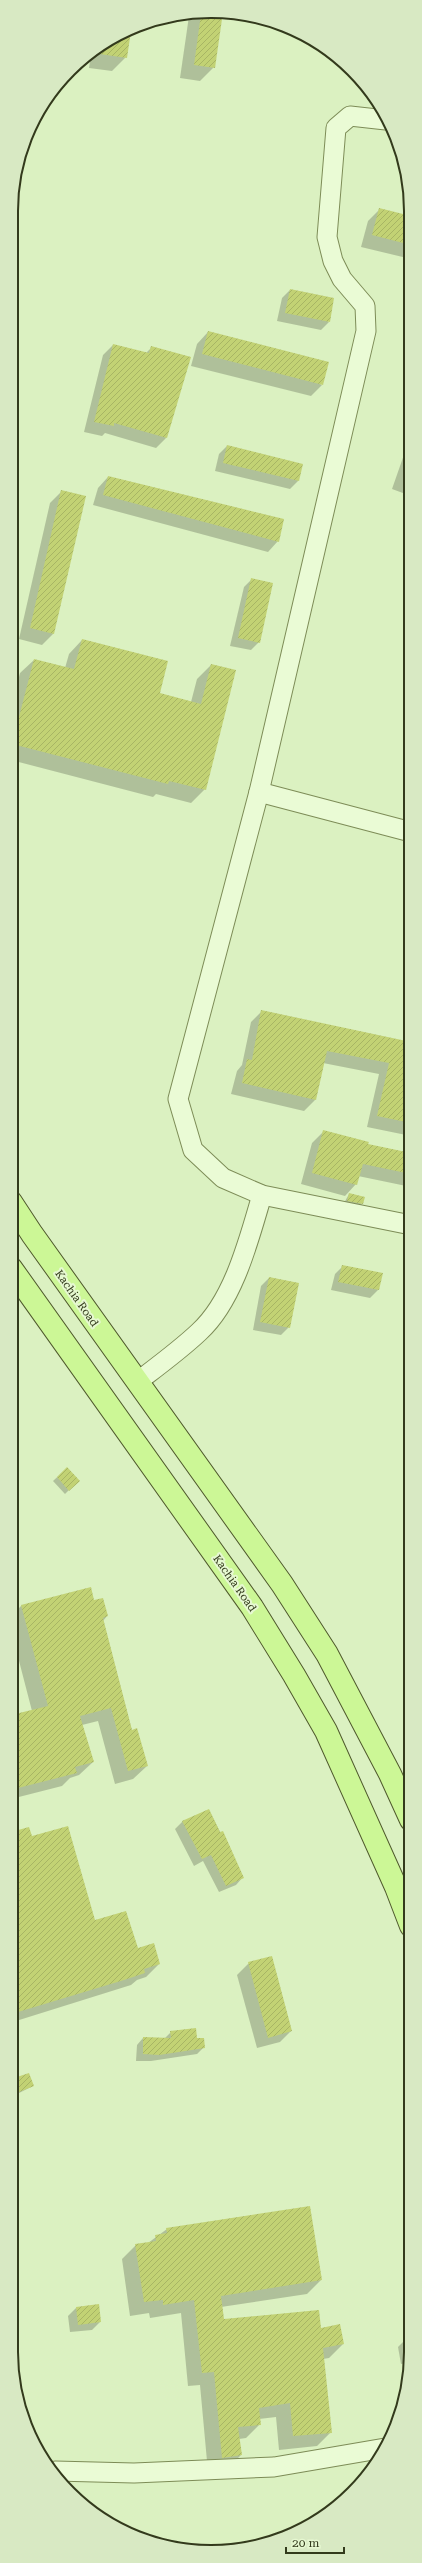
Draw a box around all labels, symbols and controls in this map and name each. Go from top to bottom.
street label: Kachia Road [52,1267,101,1329]
street label: Kachia Road [210,1552,259,1614]
scale bar [286,2529,344,2555]
text: 20 m [292,2536,319,2550]

